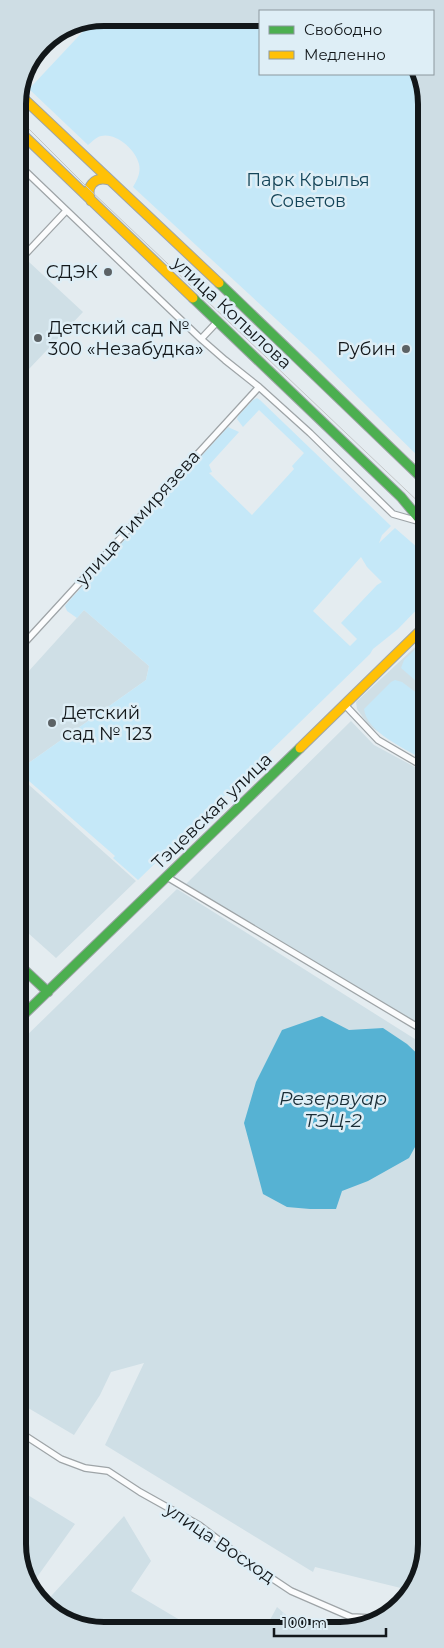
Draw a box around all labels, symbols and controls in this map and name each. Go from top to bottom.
legend [259,10,434,75]
text: Свободно [304,20,382,39]
text: Медленно [304,45,386,64]
park label: Парк Крылья Советов [246,169,370,212]
street label: улица Копылова [167,251,296,374]
place label: СДЭК [46,261,98,283]
marker: СДЭК [102,266,114,278]
place label: Детский сад № 300 «Незабудка» [48,317,204,360]
marker: Детский сад № 300 «Незабудка» [32,332,44,344]
place label: Рубин [337,338,396,360]
marker: Рубин [400,343,412,355]
street label: улица Тимирязева [70,445,205,591]
place label: Детский сад № 123 [62,702,152,745]
marker: Детский сад № 123 [46,717,58,729]
street label: Тэцевская улица [148,748,276,874]
water label: Резервуар ТЭЦ-2 [279,1087,387,1132]
street label: улица Восход [160,1498,279,1588]
scale bar [274,1606,386,1638]
text: 100 m [282,1613,327,1632]

